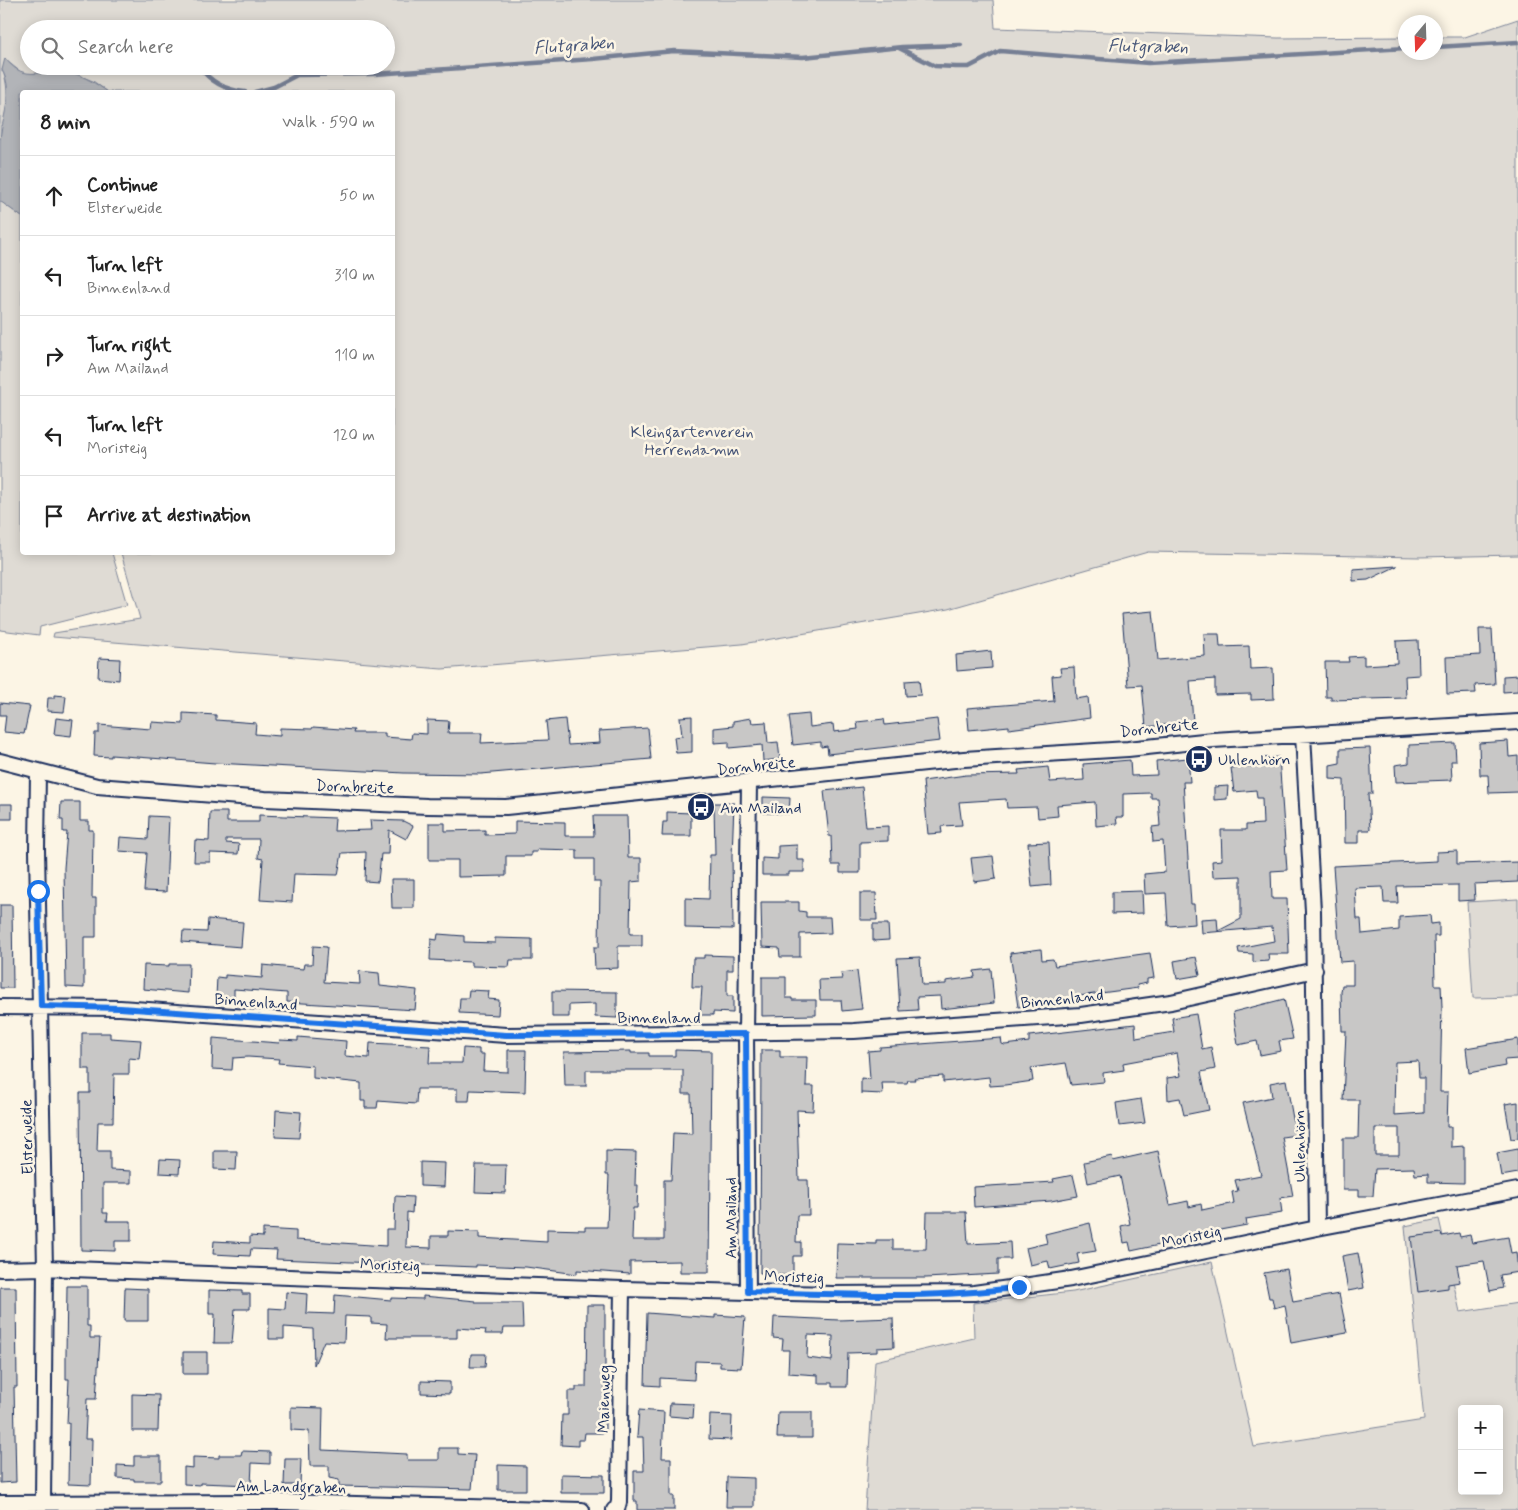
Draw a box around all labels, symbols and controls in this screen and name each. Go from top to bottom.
north arrow [1398,15,1443,60]
search box [20,20,395,75]
water label: Flutgraben [533,31,615,61]
icon: search [38,34,66,62]
water label: Flutgraben [1108,34,1188,60]
text: Search here [78,35,174,60]
text: 8 min [40,109,91,137]
text: Walk · 590 m [282,112,375,133]
text: Continue [87,173,158,198]
icon: ahead [40,182,68,210]
text: 50 m [339,185,375,206]
text: Elsterweide [87,198,163,219]
text: Turn left [87,253,163,278]
icon: left [40,262,68,290]
text: 310 m [334,265,375,286]
text: Binnenland [87,278,170,299]
text: Turn right [87,333,171,358]
icon: right [40,342,68,370]
text: 110 m [334,345,375,366]
text: Am Mailand [87,358,168,379]
text: Turn left [87,413,163,438]
icon: left [40,422,68,450]
park label: Kleingartenverein Herrendamm [631,422,753,461]
text: 120 m [333,425,375,446]
text: Moristeig [87,438,147,459]
icon: arrive [40,502,68,530]
text: Arrive at destination [87,503,251,528]
street label: Dornbreite [1119,714,1200,743]
bus stop icon: Uhlenhörn [1184,744,1214,774]
place label: Uhlenhörn [1218,750,1291,771]
street label: Dornbreite [716,752,797,781]
street label: Dornbreite [315,776,395,799]
bus stop icon: Am Mailand [686,792,716,822]
place label: Am Mailand [720,798,801,819]
route start [27,880,50,903]
street label: Binnenland [1020,985,1105,1014]
street label: Binnenland [214,989,298,1016]
street label: Binnenland [617,1008,701,1029]
street label: Elsterweide [16,1099,39,1175]
street label: Uhlenhörn [1290,1110,1311,1182]
street label: Am Mailand [721,1177,742,1259]
street label: Moristeig [1160,1221,1223,1254]
street label: Moristeig [359,1254,420,1277]
street label: Moristeig [763,1266,824,1289]
route end [1008,1276,1031,1299]
street label: Maienweg [593,1365,617,1433]
map controls [1458,1405,1503,1495]
button: + [1458,1405,1503,1450]
button: − [1458,1450,1503,1495]
street label: Am Landgraben [236,1476,346,1500]

